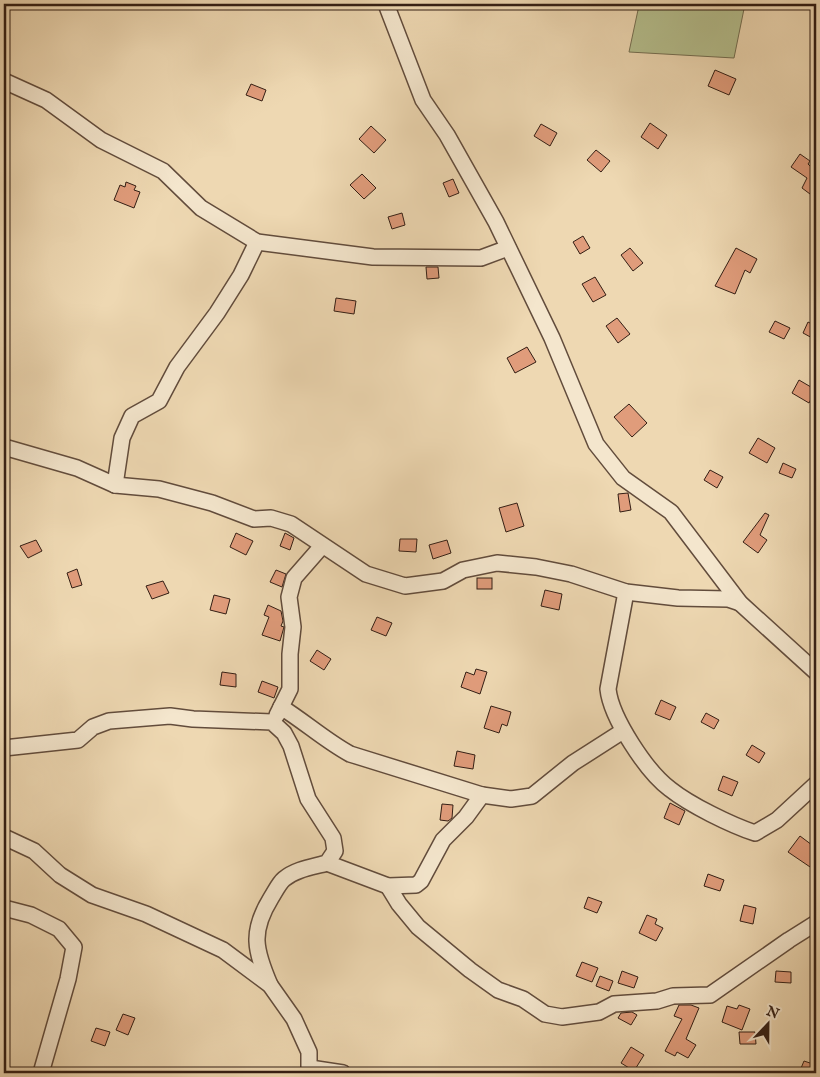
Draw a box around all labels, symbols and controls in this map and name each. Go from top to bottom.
north arrow [742,1000,792,1050]
text: N [763,1002,781,1023]

